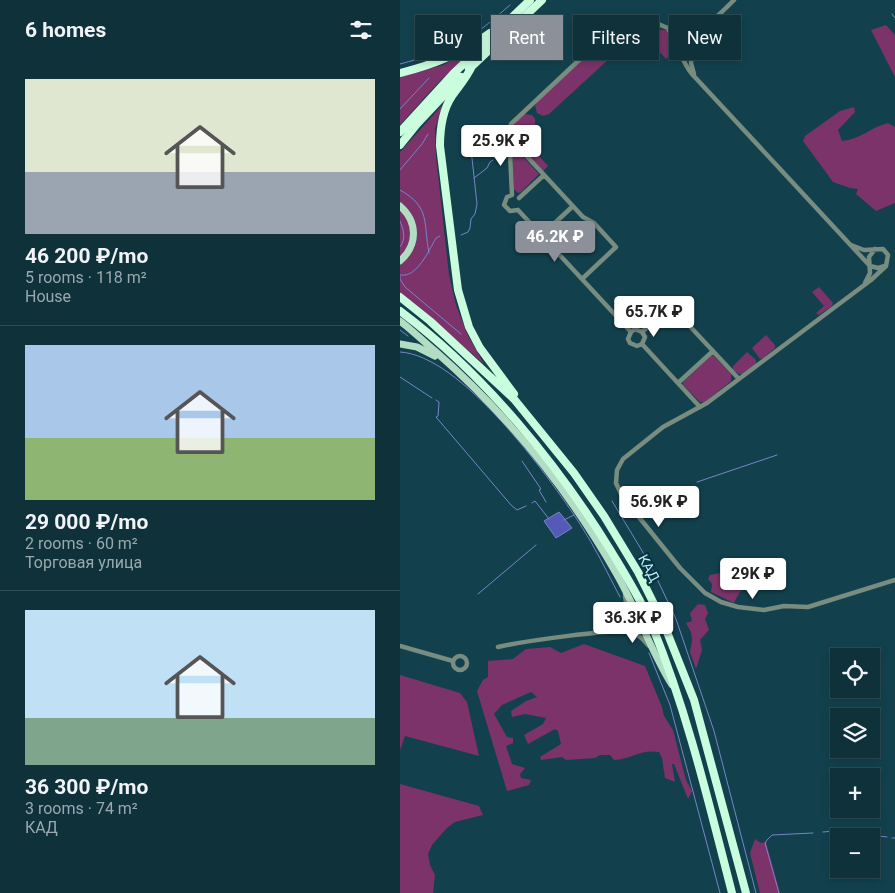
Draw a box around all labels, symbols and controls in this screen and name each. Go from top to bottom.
chip: Buy [415,15,481,60]
chip: Rent [491,15,563,60]
chip: Filters [573,15,659,60]
chip: New [669,15,741,60]
icon: filters [347,16,375,44]
text: 6 homes [25,18,106,42]
icon: home [155,112,245,202]
pin: 25.9K ₽ [455,124,547,167]
text: 25.9K ₽ [472,131,530,150]
pin: 46.2K ₽ [509,220,601,263]
text: 46.2K ₽ [526,227,584,246]
text: 46 200 ₽/mo [25,244,148,268]
text: 5 rooms · 118 m² [25,268,147,287]
text: House [25,287,71,306]
pin: 65.7K ₽ [608,296,700,338]
text: 65.7K ₽ [625,302,683,321]
icon: home [155,377,245,467]
pin: 56.9K ₽ [613,486,705,528]
text: 56.9K ₽ [630,492,688,511]
text: 29 000 ₽/mo [25,510,148,534]
text: 2 rooms · 60 m² [25,534,138,553]
street label: КАД [635,552,663,585]
text: Торговая улица [25,553,142,572]
pin: 29K ₽ [718,558,788,600]
text: 29K ₽ [731,564,775,583]
pin: 36.3K ₽ [587,602,679,644]
text: 36.3K ₽ [604,608,662,627]
icon: home [155,642,245,732]
map controls [830,648,880,878]
button: locate [830,648,880,698]
button: layers [830,708,880,758]
button: + [830,768,880,818]
text: 36 300 ₽/mo [25,775,148,799]
text: 3 rooms · 74 m² [25,799,138,818]
text: КАД [25,818,58,837]
button: − [830,828,880,878]

